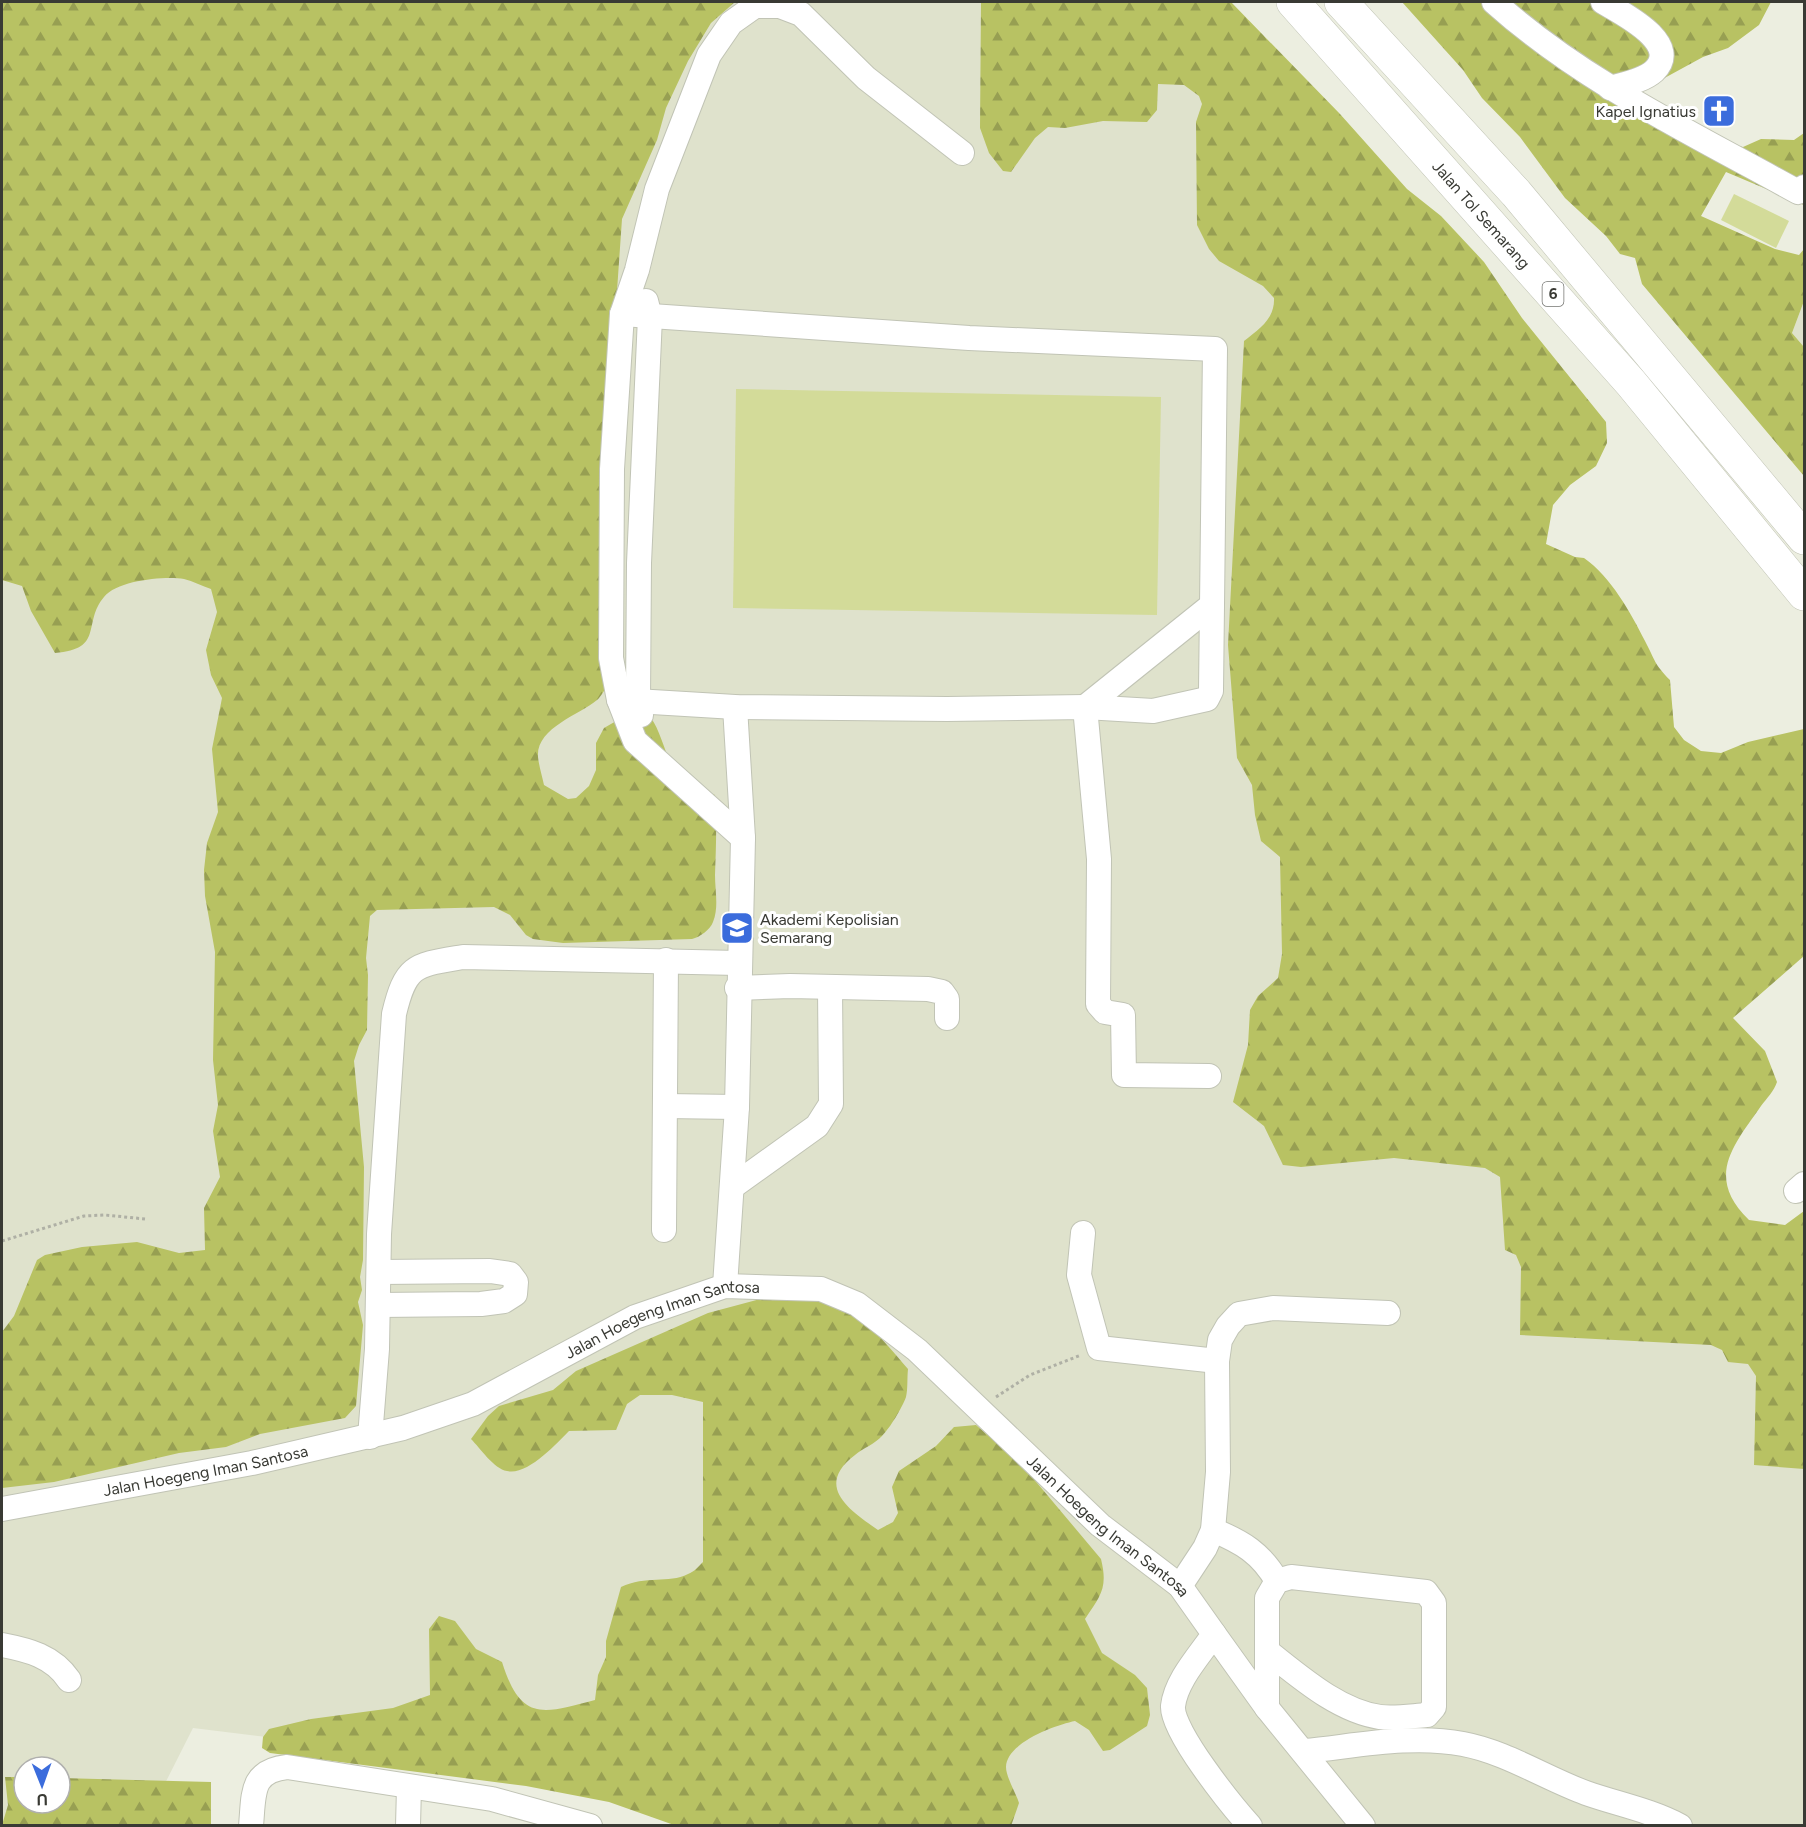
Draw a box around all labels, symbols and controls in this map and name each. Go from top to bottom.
church icon: Kapel Ignatius [1701,93,1737,129]
place label: Kapel Ignatius [1596,102,1696,121]
street label: Jalan Tol Semarang [1428,157,1534,273]
road number: 6 [1542,282,1564,306]
school or university icon: Akademi Kepolisian Semarang [719,910,755,946]
place label: Akademi Kepolisian Semarang [760,910,899,947]
street label: Jalan Hoegeng Iman Santosa [562,1276,760,1363]
street label: Jalan Hoegeng Iman Santosa [101,1441,310,1500]
street label: Jalan Hoegeng Iman Santosa [1023,1451,1193,1600]
north arrow [12,1755,72,1815]
text: U [36,1790,48,1809]

